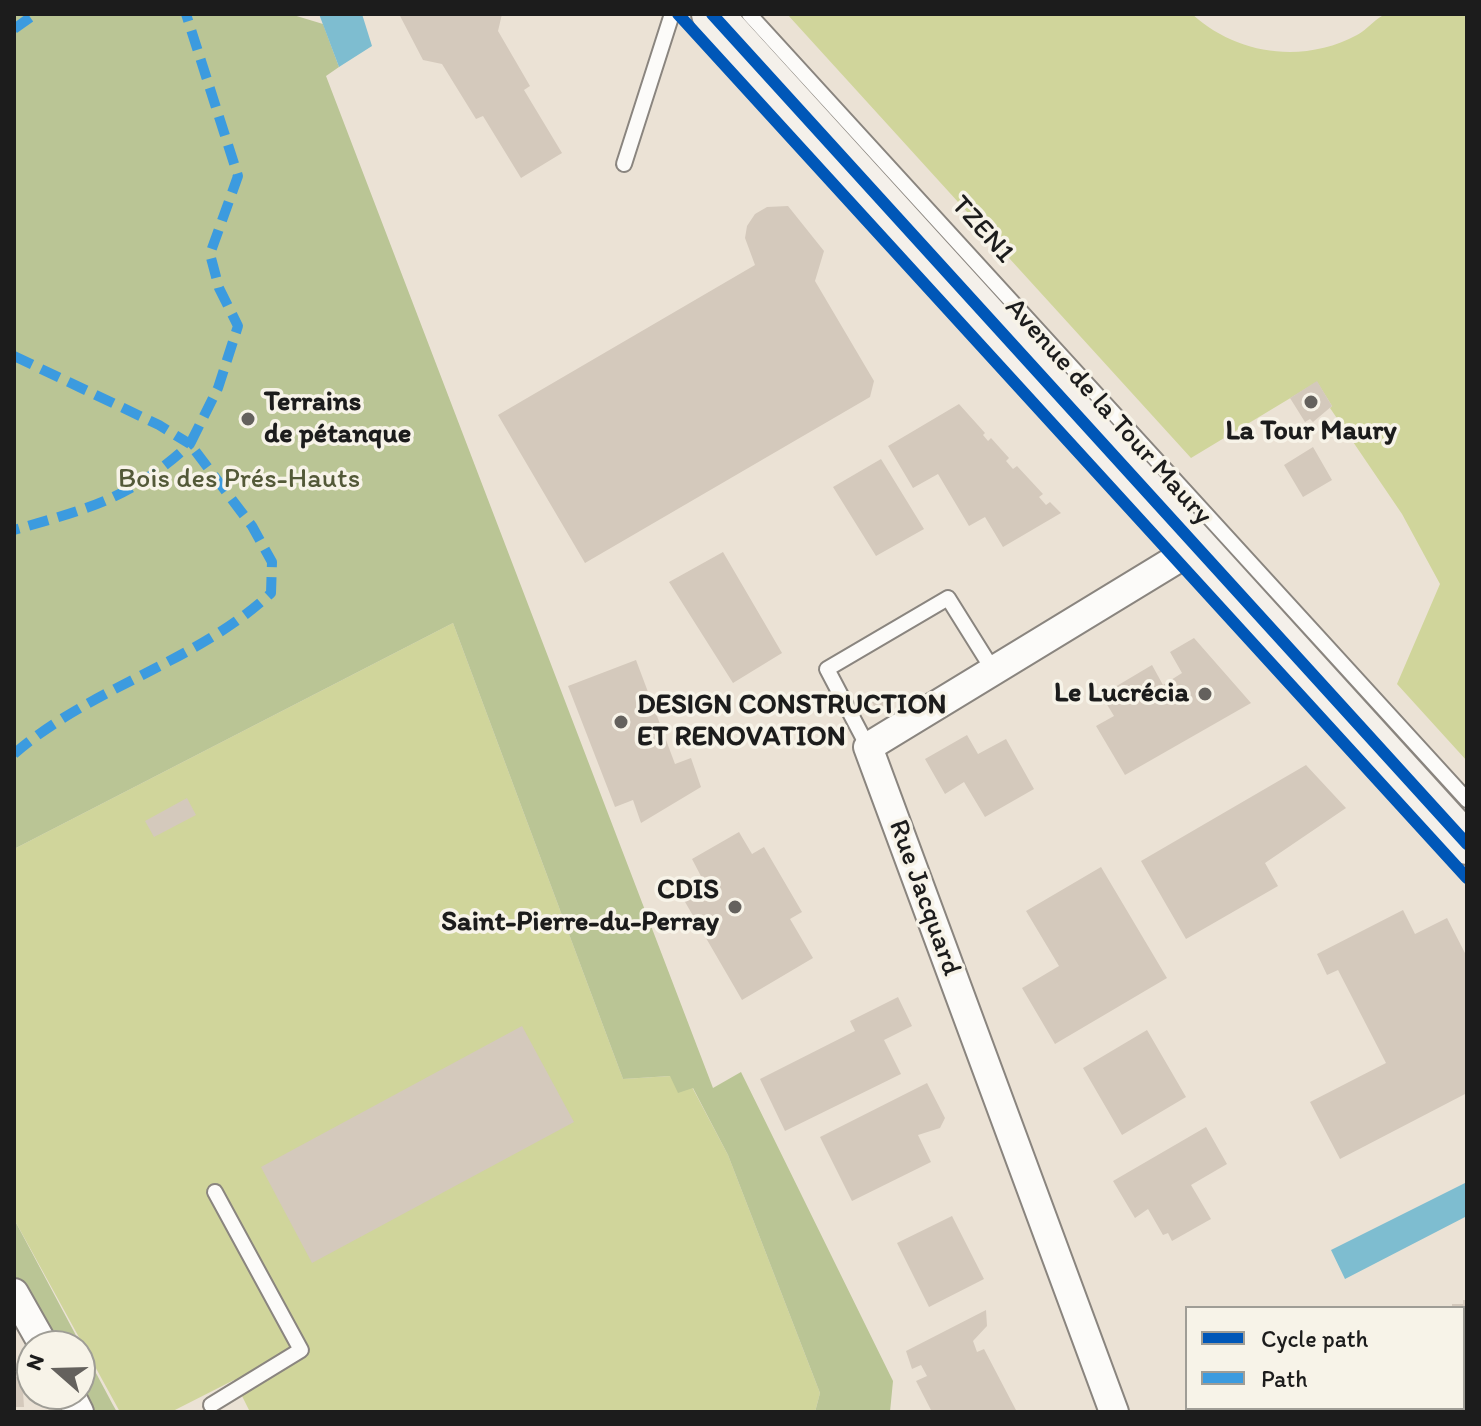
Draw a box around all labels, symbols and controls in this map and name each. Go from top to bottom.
street label: TZEN1 [943,189,1021,271]
street label: Avenue de la Tour Maury [997,292,1219,532]
place label: Terrains de pétanque [264,386,411,452]
marker: La Tour Maury [1302,393,1320,411]
marker: Terrains de pétanque [239,410,257,428]
place label: La Tour Maury [1225,415,1397,449]
park label: Bois des Prés-Hauts [118,463,360,497]
place label: Le Lucrécia [1054,677,1189,711]
marker: Le Lucrécia [1196,685,1214,703]
place label: DESIGN CONSTRUCTION ET RENOVATION [637,689,946,755]
marker: DESIGN CONSTRUCTION ET RENOVATION [612,713,630,731]
street label: Rue Jacquard [880,815,968,981]
place label: CDIS Saint-Pierre-du-Perray [441,874,719,940]
marker: CDIS Saint-Pierre-du-Perray [726,898,744,916]
legend [1185,1306,1465,1410]
text: Cycle path [1261,1324,1368,1353]
north arrow [16,1330,96,1410]
text: N [20,1351,50,1374]
text: Path [1261,1364,1308,1393]

